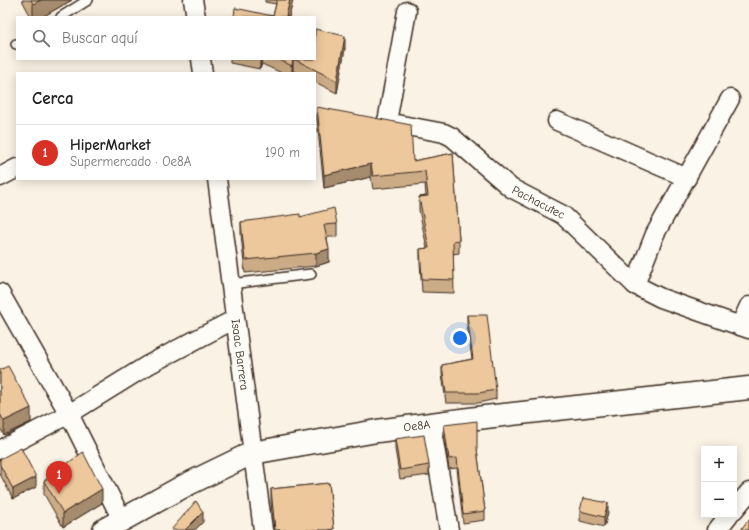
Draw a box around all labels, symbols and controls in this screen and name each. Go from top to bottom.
search box [16,16,316,60]
icon: search [30,27,52,49]
text: Buscar aquí [62,29,138,47]
text: Cerca [32,89,74,108]
text: HiperMarket [70,136,151,154]
text: 1 [42,145,48,160]
text: 190 m [265,145,300,160]
text: Supermercado · Oe8A [70,154,191,169]
street label: Pachacutec [510,183,568,222]
street label: Isaac Barrera [228,318,252,391]
your location [450,328,470,348]
street label: Oe8A [403,417,431,435]
map controls [701,446,737,518]
button: + [701,446,737,482]
pin: 1 [46,461,72,494]
button: − [701,482,737,518]

